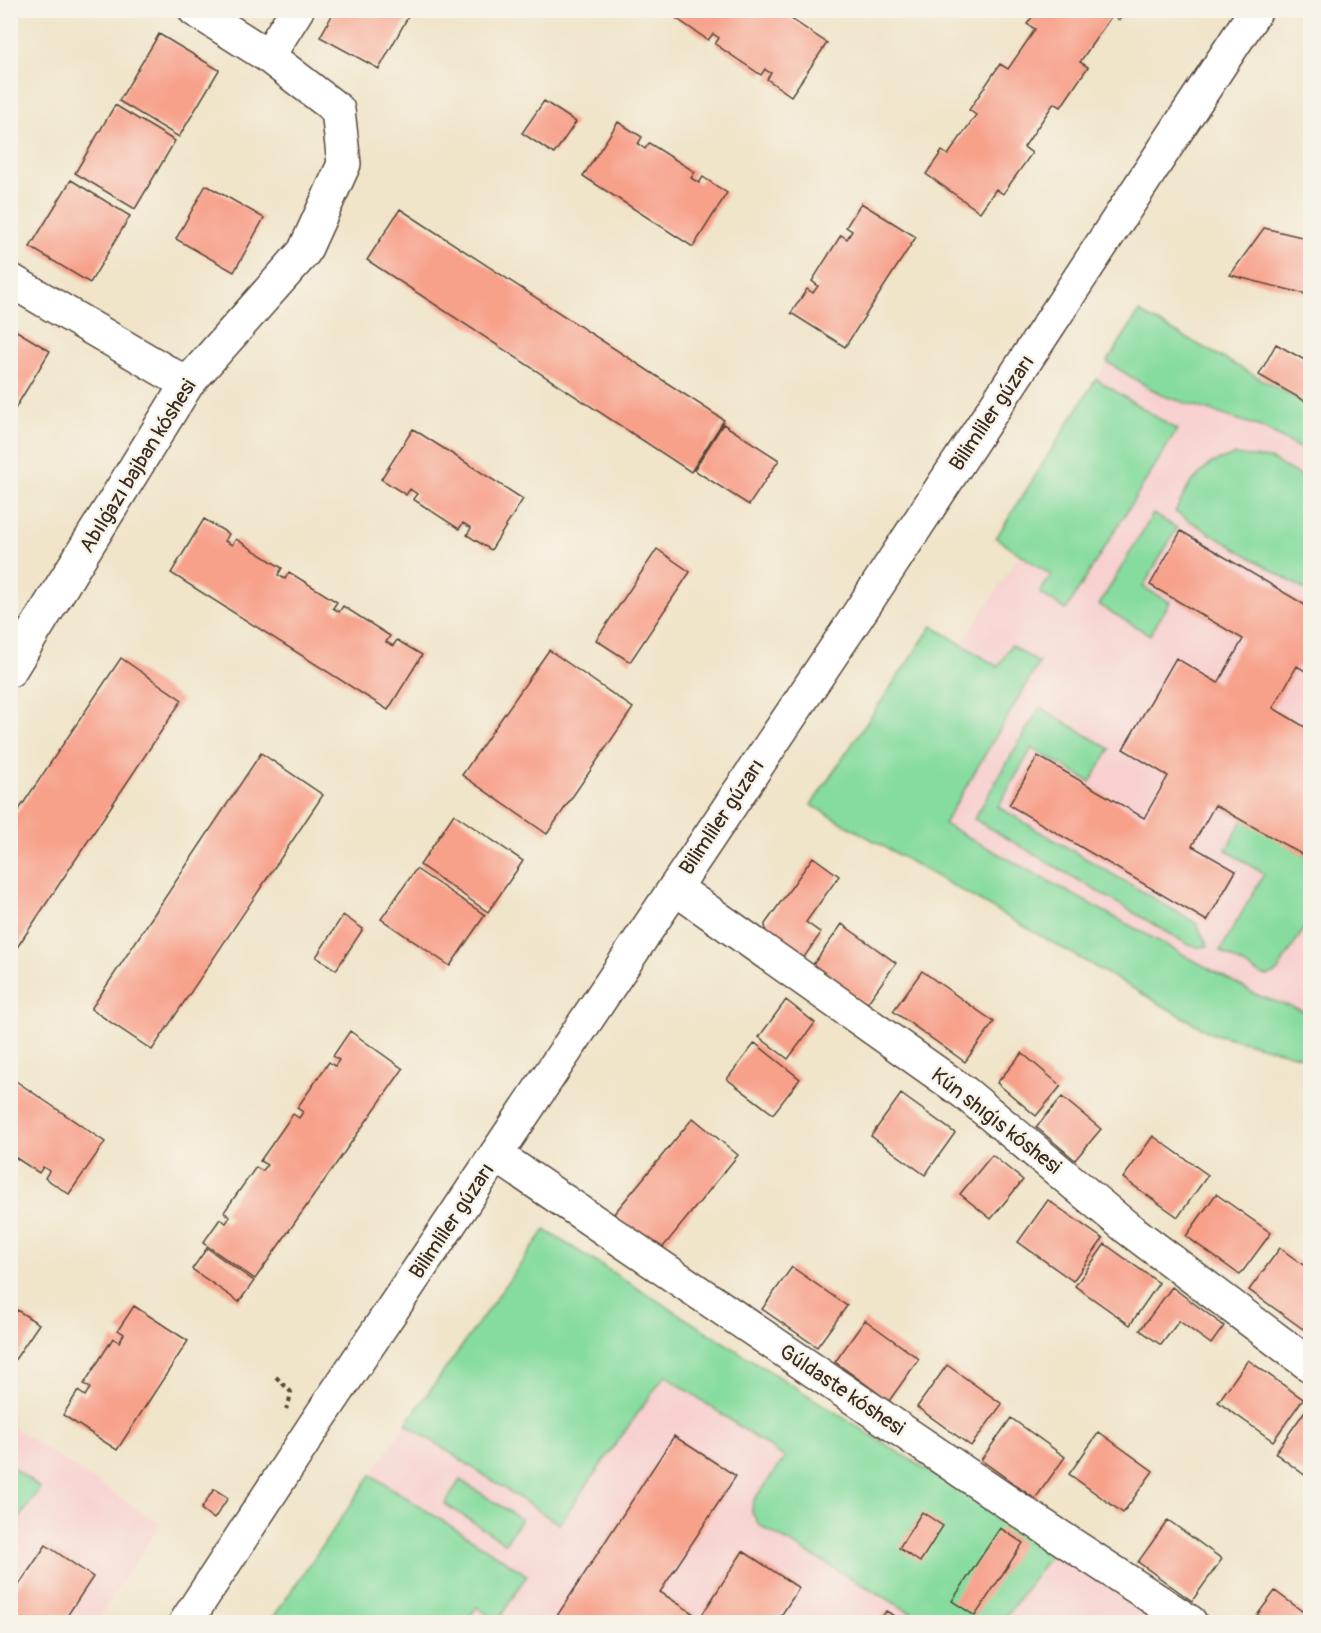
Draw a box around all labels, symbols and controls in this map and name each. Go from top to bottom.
street label: Bilimliler gúzarı [943,350,1041,476]
street label: Abılǵazı bajban kóshesi [74,374,203,558]
street label: Bilimliler gúzarı [673,754,771,880]
street label: Kún shıǵıs kóshesi [925,1062,1067,1180]
street label: Bilimliler gúzarı [403,1158,501,1284]
street label: Gúldaste kóshesi [774,1338,910,1442]

